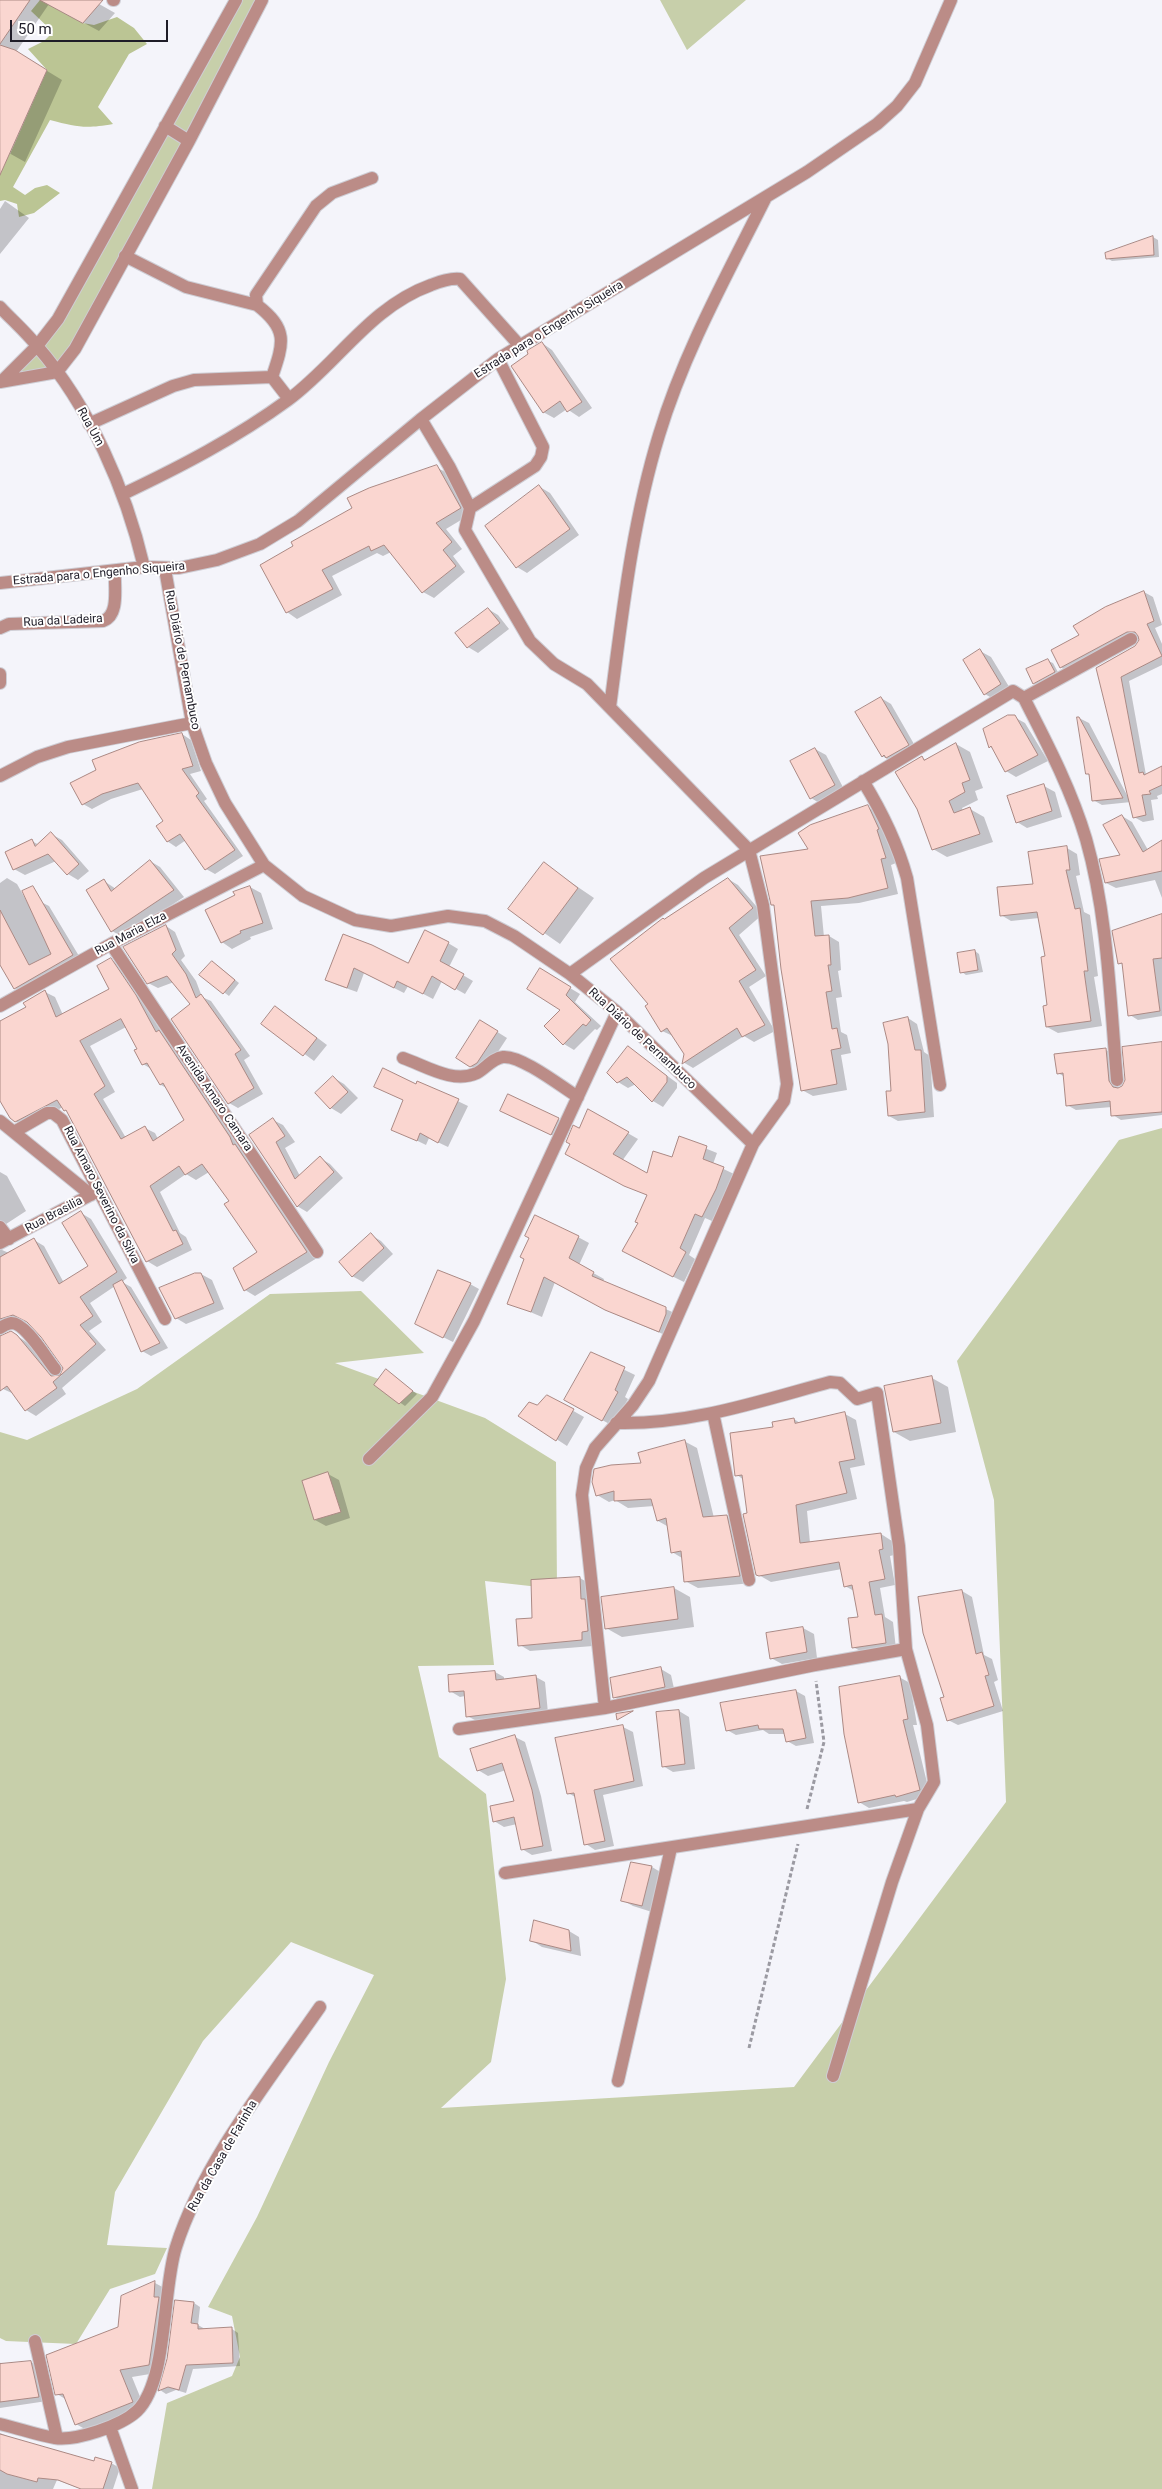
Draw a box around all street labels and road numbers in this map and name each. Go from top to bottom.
street label: Estrada para o Engenho Siqueira [472,278,626,382]
street label: Rua Um [74,405,106,449]
street label: Estrada para o Engenho Siqueira [12,559,186,589]
street label: Rua Diário de Pernambuco [161,589,203,731]
street label: Rua da Ladeira [23,612,103,630]
street label: Rua Maria Elza [93,909,169,959]
street label: Rua Diário de Pernambuco [585,985,699,1093]
street label: Avenida Amaro Camara [173,1042,255,1154]
street label: Rua Amaro Severino da Silva [60,1124,142,1266]
street label: Rua Brasilia [23,1194,85,1236]
street label: Rua da Casa de Farinha [185,2098,261,2214]

